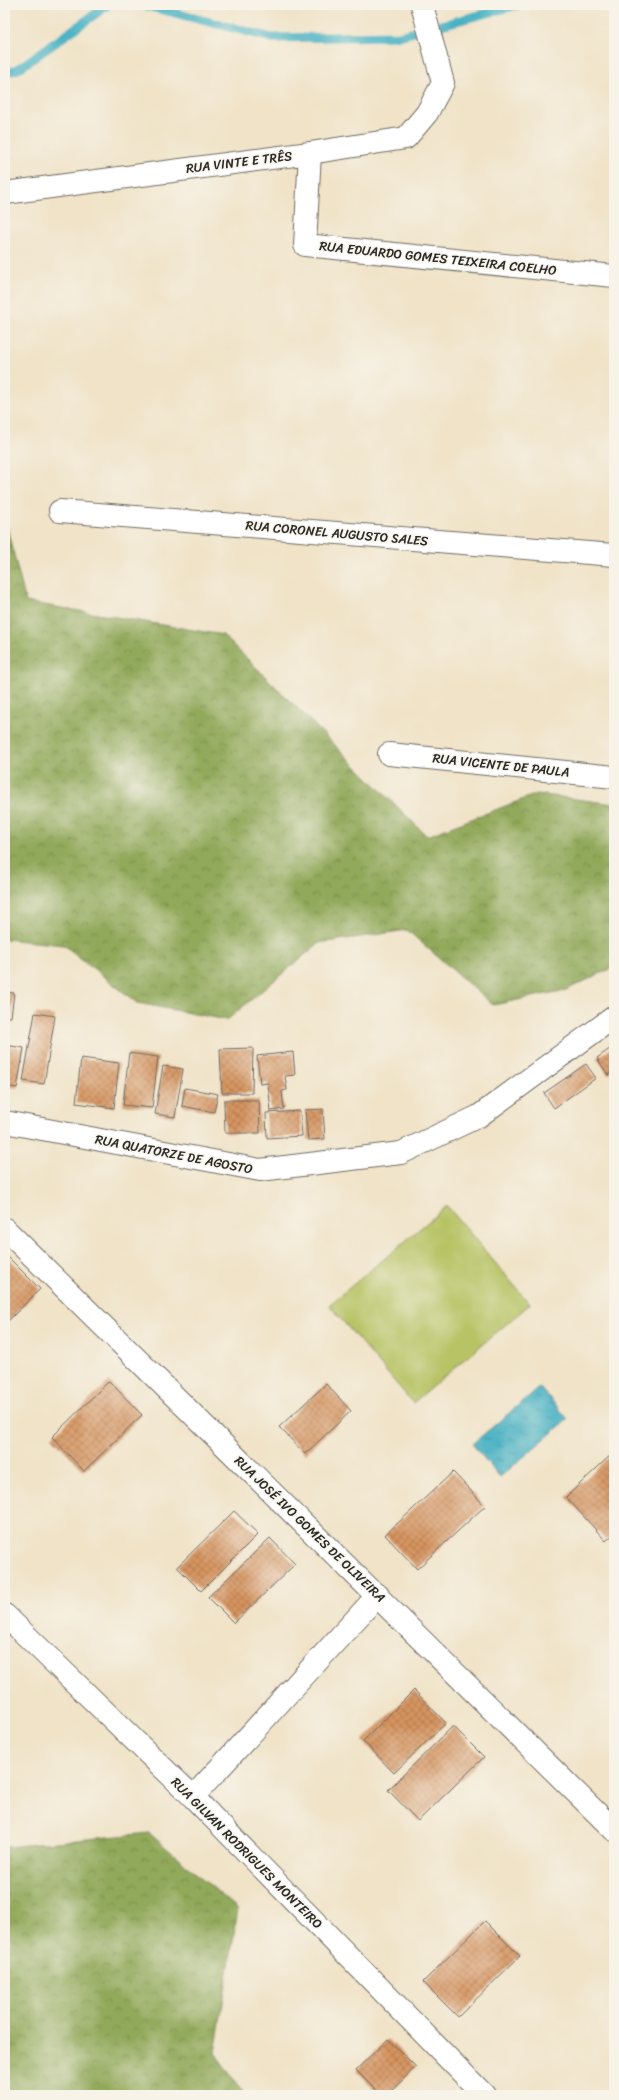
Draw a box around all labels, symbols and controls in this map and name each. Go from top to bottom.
street label: RUA VINTE E TRÊS [184,144,294,180]
street label: RUA EDUARDO GOMES TEIXEIRA COELHO [318,234,558,282]
street label: RUA CORONEL AUGUSTO SALES [245,514,429,552]
street label: RUA VICENTE DE PAULA [431,746,571,784]
street label: RUA QUATORZE DE AGOSTO [93,1127,255,1181]
street label: RUA JOSÉ IVO GOMES DE OLIVEIRA [229,1450,391,1608]
street label: RUA GILVAN RODRIGUES MONTEIRO [166,1772,328,1934]

